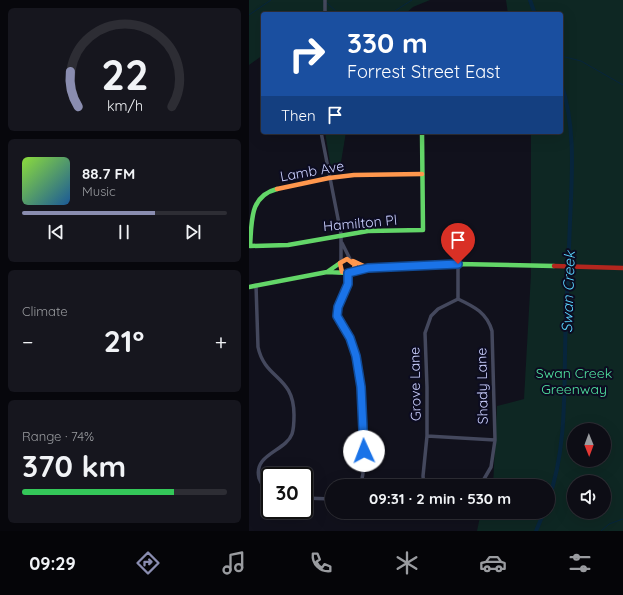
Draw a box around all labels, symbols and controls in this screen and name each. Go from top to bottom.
text: 330 m [347,25,428,60]
icon: right [281,28,333,80]
text: 22 [101,48,148,100]
text: Forrest Street East [347,60,501,83]
text: km/h [106,97,143,115]
icon: arrive [324,104,346,126]
text: Then [281,106,316,125]
street label: Lamb Ave [278,156,346,186]
text: 88.7 FM [82,164,135,183]
text: Music [82,183,116,199]
street label: Hamilton Pl [322,211,398,235]
icon: previous [45,221,67,243]
icon: pause [113,221,135,243]
icon: next [182,221,204,243]
pin [441,223,475,264]
icon: arrive [447,229,469,251]
water label: Swan Creek [557,249,579,333]
text: Climate [22,303,68,319]
text: 21° [104,322,144,360]
text: − [22,328,33,356]
text: + [215,328,227,356]
street label: Grove Lane [405,347,425,421]
street label: Shady Lane [472,348,492,424]
park label: Swan Creek Greenway [536,364,612,398]
north arrow [567,423,611,467]
map controls [567,423,611,519]
text: Range · 74% [22,428,94,444]
position arrow [343,430,385,472]
text: 370 km [22,447,126,485]
speed limit sign: 30 [261,467,313,519]
button: sound [567,475,611,519]
text: 09:31 · 2 min · 530 m [369,489,511,508]
icon: directions [134,549,162,577]
icon: music [220,549,248,577]
icon: phone [307,549,335,577]
icon: climate [393,549,421,577]
icon: car [479,549,507,577]
icon: filters [566,549,594,577]
text: 09:29 [29,552,76,575]

